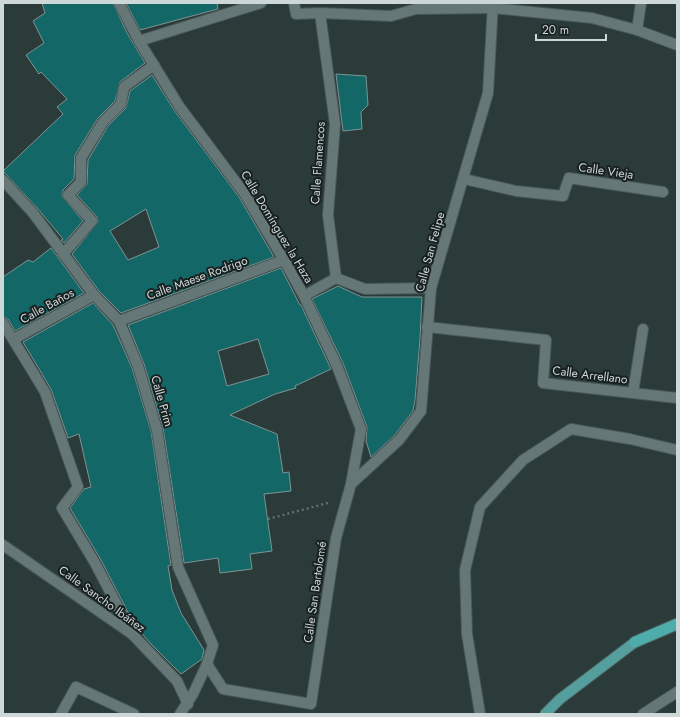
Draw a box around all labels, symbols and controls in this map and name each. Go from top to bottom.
scale bar [536,16,606,42]
text: 20 m [542,21,569,39]
street label: Calle Flamencos [306,121,330,205]
street label: Calle Vieja [577,158,635,184]
street label: Calle Domínguez la Haza [236,167,318,287]
street label: Calle San Felipe [411,210,449,294]
street label: Calle Maese Rodrigo [144,251,250,305]
street label: Calle Baños [17,284,78,328]
street label: Calle Arrellano [551,361,629,389]
street label: Calle Prim [146,373,178,429]
street label: Calle San Bartolomé [299,540,331,644]
street label: Calle Sancho Ibáñez [55,561,150,637]

